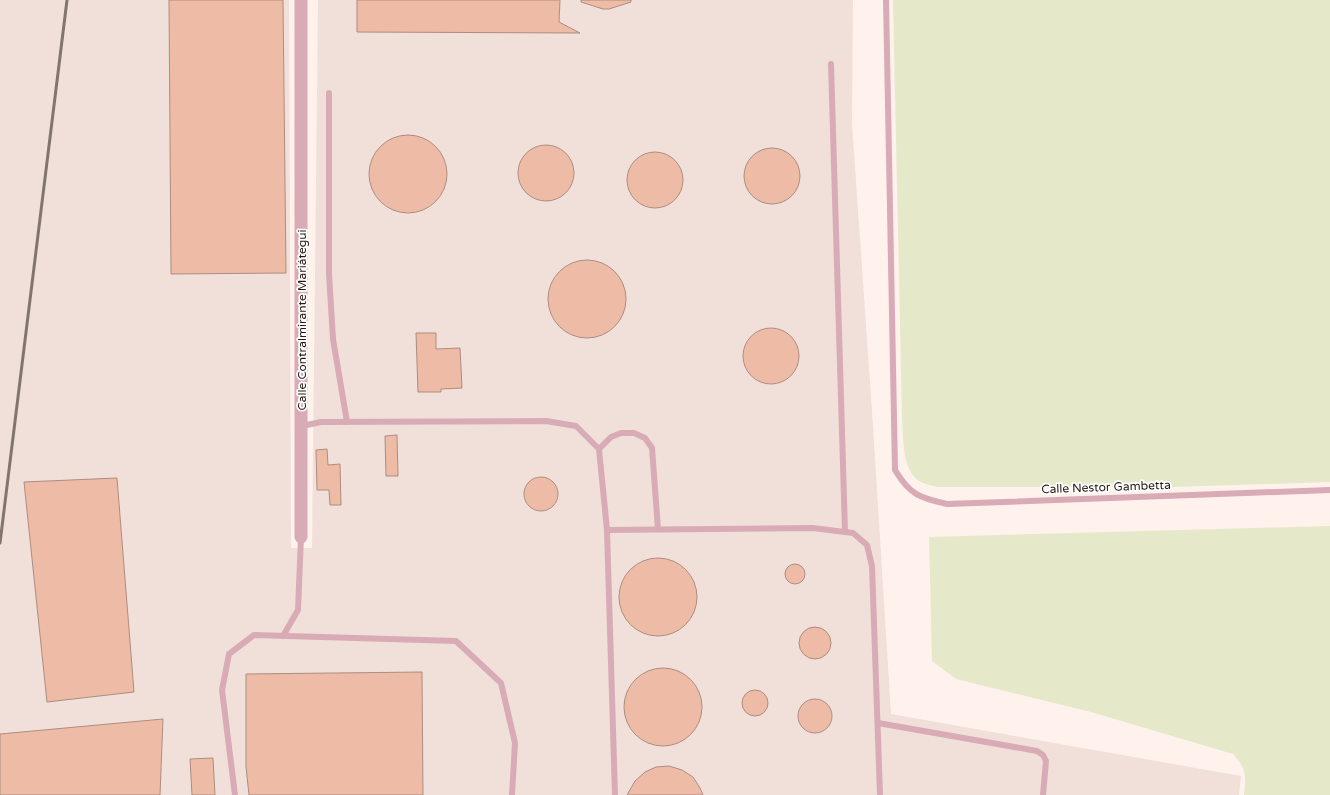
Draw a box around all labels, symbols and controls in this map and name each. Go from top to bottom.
street label: Calle Contralmirante Mariátegui [295,229,309,411]
street label: Calle Nestor Gambetta [1041,478,1171,496]

